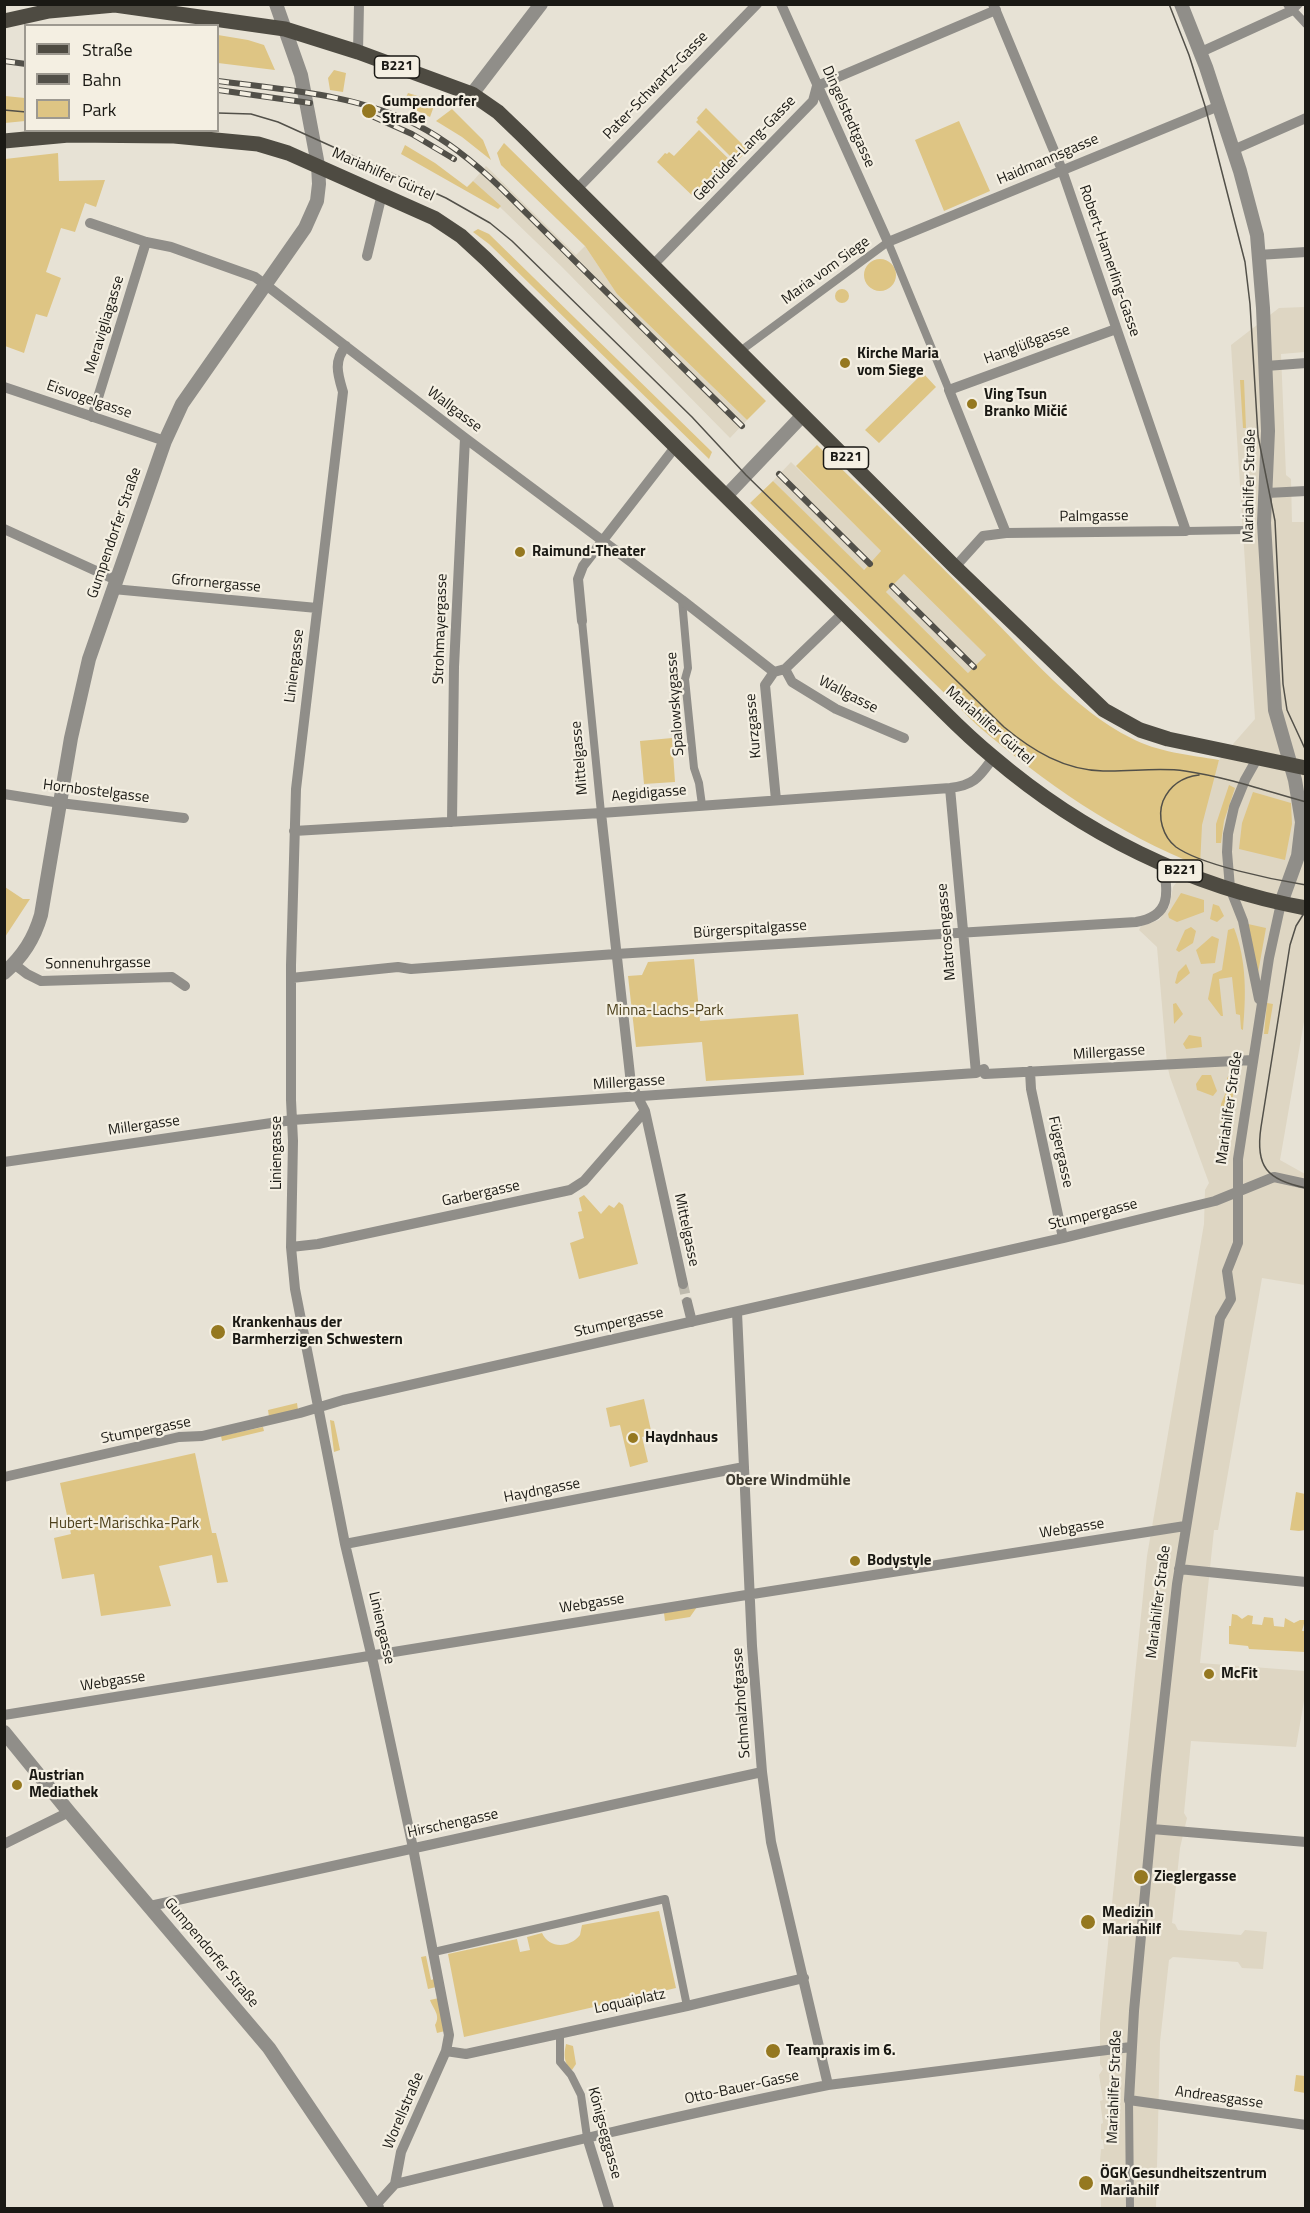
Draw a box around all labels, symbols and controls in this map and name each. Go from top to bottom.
legend [24,24,219,132]
street label: Pater-Schwartz-Gasse [600,28,712,144]
text: Straße [82,36,133,63]
road number: B221 [374,56,420,78]
street label: Dingelstedtgasse [818,63,878,171]
text: Bahn [82,66,121,93]
place label: Gumpendorfer Straße [382,93,476,128]
street label: Gebrüder-Lang-Gasse [690,93,800,205]
text: Park [82,96,116,123]
marker: Gumpendorfer Straße [360,102,378,120]
street label: Haidmannsgasse [994,130,1102,190]
street label: Mariahilfer Gürtel [329,144,437,206]
street label: Robert-Hamerling-Gasse [1075,183,1143,339]
street label: Maria vom Siege [778,233,874,309]
street label: Meravigliagasse [81,274,129,376]
street label: Hanglüßgasse [982,321,1072,369]
place label: Kirche Maria vom Siege [857,345,939,380]
marker: Kirche Maria vom Siege [838,356,852,370]
street label: Eisvogelgasse [44,377,134,423]
street label: Wallgasse [423,383,485,437]
place label: Ving Tsun Branko Mičić [984,386,1068,421]
marker: Ving Tsun Branko Mičić [965,397,979,411]
street label: Mariahilfer Straße [1240,429,1260,543]
road number: B221 [824,447,868,469]
street label: Gumpendorfer Straße [84,465,146,601]
street label: Palmgasse [1059,507,1129,527]
place label: Raimund-Theater [532,543,646,561]
marker: Raimund-Theater [513,545,527,559]
street label: Gfrornergasse [171,571,261,597]
street label: Strohmayergasse [430,573,452,685]
street label: Liniengasse [282,628,308,704]
street label: Spalowskygasse [663,651,689,757]
street label: Wallgasse [815,672,881,718]
street label: Mariahilfer Gürtel [941,683,1037,769]
street label: Kurzgasse [742,693,766,759]
street label: Mittelgasse [568,720,592,796]
street label: Hornbostelgasse [42,777,150,807]
street label: Aegidigasse [611,782,687,806]
road number: B221 [1158,860,1202,882]
street label: Matrosengasse [934,883,960,981]
street label: Bürgerspitalgasse [693,917,807,943]
street label: Sonnenuhrgasse [45,954,151,974]
park label: Minna-Lachs-Park [606,1002,724,1020]
street label: Millergasse [1072,1042,1146,1064]
street label: Mariahilfer Straße [1213,1050,1247,1166]
street label: Millergasse [592,1072,666,1094]
street label: Millergasse [107,1112,181,1140]
street label: Fügergasse [1044,1115,1076,1189]
street label: Liniengasse [268,1116,286,1190]
street label: Garbergasse [440,1177,522,1211]
street label: Mittelgasse [669,1192,703,1268]
street label: Stumpergasse [1047,1195,1139,1235]
street label: Stumpergasse [573,1304,665,1342]
place label: Krankenhaus der Barmherzigen Schwestern [232,1314,403,1349]
marker: Krankenhaus der Barmherzigen Schwestern [209,1323,227,1341]
street label: Stumpergasse [100,1413,192,1449]
place label: Haydnhaus [645,1429,718,1447]
marker: Haydnhaus [626,1431,640,1445]
district label: Obere Windmühle [725,1471,851,1491]
street label: Haydngasse [502,1475,582,1507]
park label: Hubert-Marischka-Park [49,1515,199,1533]
street label: Webgasse [1038,1515,1106,1543]
street label: Mariahilfer Straße [1143,1544,1175,1660]
place label: Bodystyle [867,1552,931,1570]
marker: Bodystyle [848,1554,862,1568]
street label: Liniengasse [364,1590,398,1666]
street label: Webgasse [558,1590,626,1618]
street label: Schmalzhofgasse [729,1647,755,1759]
place label: McFit [1221,1665,1258,1683]
marker: McFit [1202,1667,1216,1681]
street label: Webgasse [79,1668,147,1696]
place label: Austrian Mediathek [29,1767,98,1802]
marker: Austrian Mediathek [10,1778,24,1792]
street label: Hirschengasse [406,1806,500,1842]
marker: Zieglergasse [1132,1868,1150,1886]
place label: Zieglergasse [1154,1868,1236,1886]
street label: Gumpendorfer Straße [160,1895,262,2011]
place label: Medizin Mariahilf [1102,1904,1161,1939]
marker: Medizin Mariahilf [1079,1913,1097,1931]
street label: Loquaiplatz [593,1986,667,2018]
street label: Mariahilfer Straße [1104,2030,1126,2144]
marker: Teampraxis im 6. [764,2042,782,2060]
place label: Teampraxis im 6. [786,2042,896,2060]
street label: Otto-Bauer-Gasse [683,2067,801,2109]
street label: Worellstraße [380,2070,428,2152]
street label: Andreasgasse [1174,2083,1264,2113]
street label: Königseggasse [583,2085,625,2181]
place label: ÖGK Gesundheitszentrum Mariahilf [1100,2165,1267,2200]
marker: ÖGK Gesundheitszentrum Mariahilf [1077,2174,1095,2192]

